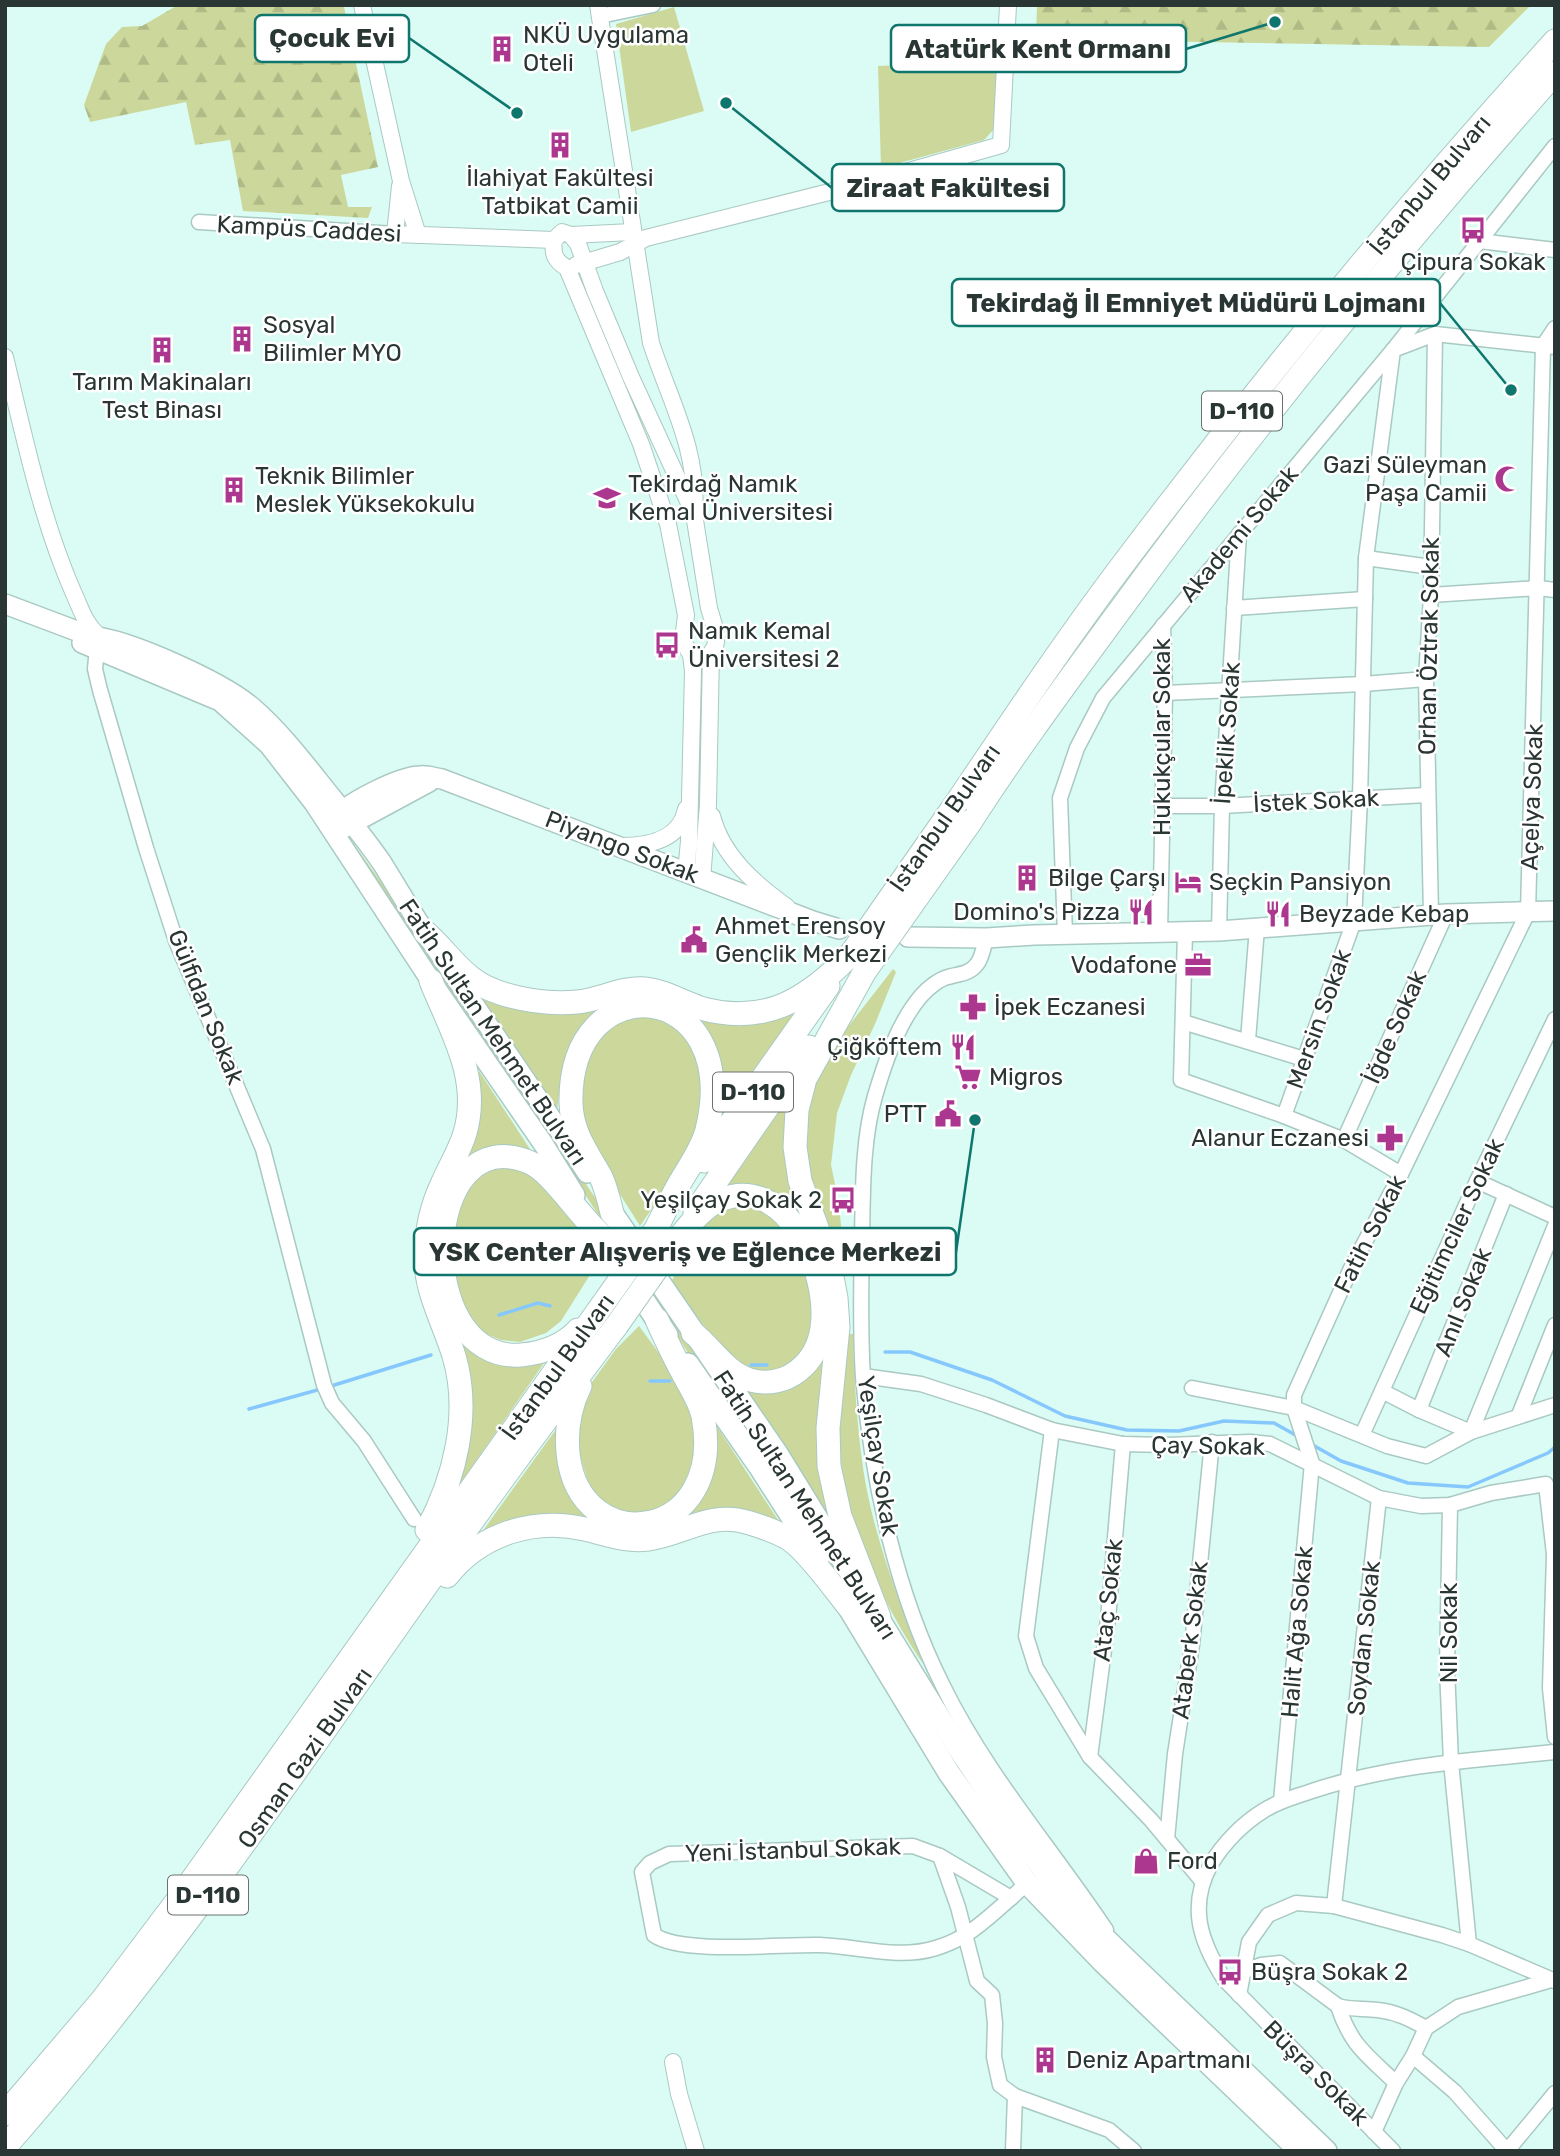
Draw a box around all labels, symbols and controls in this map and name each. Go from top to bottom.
callout: Çocuk Evi [255,15,409,62]
place label: NKÜ Uygulama Oteli [523,21,689,77]
text: Çocuk Evi [269,23,395,54]
callout: Atatürk Kent Ormanı [891,25,1186,72]
building icon: NKÜ Uygulama Oteli [487,34,517,64]
text: Atatürk Kent Ormanı [905,34,1171,65]
street label: İstanbul Bulvarı [1363,109,1497,261]
building icon: İlahiyat Fakültesi Tatbikat Camii [545,130,575,160]
place label: İlahiyat Fakültesi Tatbikat Camii [466,164,654,220]
callout: Ziraat Fakültesi [832,164,1064,211]
text: Ziraat Fakültesi [846,173,1050,204]
street label: Kampüs Caddesi [216,210,402,248]
bus stop icon: Çipura Sokak [1458,215,1488,245]
place label: Çipura Sokak [1400,248,1546,276]
callout: Tekirdağ İl Emniyet Müdürü Lojmanı [952,279,1440,326]
text: Tekirdağ İl Emniyet Müdürü Lojmanı [966,288,1426,319]
place label: Sosyal Bilimler MYO [263,311,402,367]
building icon: Sosyal Bilimler MYO [227,324,257,354]
building icon: Tarım Makinaları Test Binası [147,335,177,365]
place label: Tarım Makinaları Test Binası [72,368,252,424]
road number: D-110 [1202,392,1282,430]
place label: Gazi Süleyman Paşa Camii [1323,451,1487,507]
street label: Akademi Sokak [1174,460,1304,608]
place label: Teknik Bilimler Meslek Yüksekokulu [255,462,475,518]
mosque icon: Gazi Süleyman Paşa Camii [1493,464,1523,494]
place label: Tekirdağ Namık Kemal Üniversitesi [628,470,833,526]
building icon: Teknik Bilimler Meslek Yüksekokulu [219,475,249,505]
school or university icon: Tekirdağ Namık Kemal Üniversitesi [592,483,622,513]
street label: Orhan Öztrak Sokak [1413,536,1445,755]
place label: Namık Kemal Üniversitesi 2 [688,617,839,673]
bus stop icon: Namık Kemal Üniversitesi 2 [652,630,682,660]
street label: Hukukçular Sokak [1148,637,1176,836]
street label: İpeklik Sokak [1208,660,1246,805]
street label: Açelya Sokak [1515,723,1549,871]
street label: İstanbul Bulvarı [884,739,1006,897]
street label: İstek Sokak [1252,784,1380,818]
street label: Piyango Sokak [541,805,703,889]
building icon: Bilge Çarşı [1012,863,1042,893]
place label: Bilge Çarşı [1048,864,1166,892]
hotel icon: Seçkin Pansiyon [1173,867,1203,897]
place label: Seçkin Pansiyon [1209,868,1391,896]
street label: Fatih Sultan Mehmet Bulvarı [393,894,593,1170]
restaurant icon: Domino's Pizza [1126,897,1156,927]
place label: Domino's Pizza [953,898,1120,926]
restaurant icon: Beyzade Kebap [1263,899,1293,929]
place label: Beyzade Kebap [1299,900,1469,928]
place label: Ahmet Erensoy Gençlik Merkezi [715,912,887,968]
public building icon: Ahmet Erensoy Gençlik Merkezi [679,925,709,955]
street label: Gülfidan Sokak [162,926,250,1089]
street label: Mersin Sokak [1281,945,1357,1093]
office icon: Vodafone [1183,950,1213,980]
place label: Vodafone [1071,951,1177,979]
street label: İğde Sokak [1358,966,1433,1088]
pharmacy icon: İpek Eczanesi [958,992,988,1022]
place label: İpek Eczanesi [994,993,1145,1021]
restaurant icon: Çiğköftem [948,1032,978,1062]
place label: Çiğköftem [827,1033,942,1061]
supermarket icon: Migros [953,1062,983,1092]
place label: Migros [989,1063,1063,1091]
road number: D-110 [713,1072,793,1112]
public building icon: PTT [933,1099,963,1129]
place label: PTT [884,1100,927,1128]
pharmacy icon: Alanur Eczanesi [1375,1123,1405,1153]
place label: Alanur Eczanesi [1191,1124,1369,1152]
street label: Eğitimciler Sokak [1404,1133,1510,1318]
street label: Fatih Sokak [1328,1170,1412,1298]
bus stop icon: Yeşilçay Sokak 2 [828,1185,858,1215]
place label: Yeşilçay Sokak 2 [640,1186,822,1214]
callout: YSK Center Alışveriş ve Eğlence Merkezi [414,1228,956,1275]
text: YSK Center Alışveriş ve Eğlence Merkezi [429,1237,941,1268]
street label: Anıl Sokak [1429,1243,1498,1360]
street label: İstanbul Bulvarı [496,1289,620,1445]
street label: Fatih Sultan Mehmet Bulvarı [708,1365,902,1645]
street label: Yeşilçay Sokak [851,1374,905,1539]
street label: Çay Sokak [1151,1431,1266,1461]
street label: Ataç Sokak [1088,1536,1128,1663]
street label: Halit Ağa Sokak [1276,1544,1319,1719]
street label: Ataberk Sokak [1166,1559,1214,1721]
street label: Soydan Sokak [1342,1559,1386,1717]
street label: Nil Sokak [1435,1582,1463,1683]
street label: Osman Gazi Bulvarı [232,1662,378,1854]
street label: Yeni İstanbul Sokak [685,1832,902,1868]
shop icon: Ford [1131,1846,1161,1876]
place label: Ford [1167,1847,1218,1875]
road number: D-110 [168,1876,248,1914]
bus stop icon: Büşra Sokak 2 [1215,1957,1245,1987]
place label: Büşra Sokak 2 [1251,1958,1408,1986]
street label: Büşra Sokak [1258,2015,1375,2132]
building icon: Deniz Apartmanı [1030,2045,1060,2075]
place label: Deniz Apartmanı [1066,2046,1251,2074]

